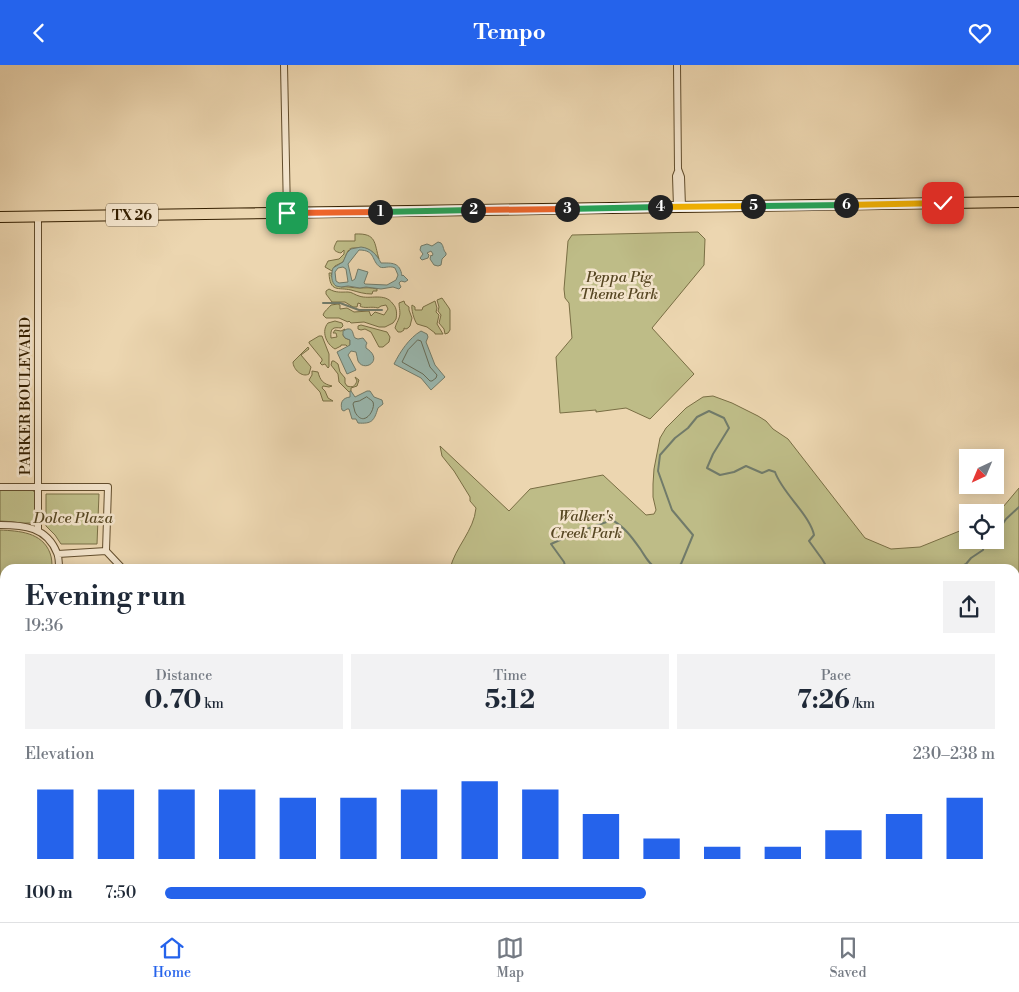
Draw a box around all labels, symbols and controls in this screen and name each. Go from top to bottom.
icon: back [25,19,53,47]
text: Tempo [473,19,546,46]
icon: heart [966,19,994,47]
pin [922,182,964,224]
icon: check [929,189,957,217]
pin [266,192,308,234]
pin: 5 [740,193,766,219]
pin: 6 [834,193,858,217]
pin: 4 [648,195,672,219]
text: 6 [842,196,851,214]
pin: 2 [460,197,486,223]
pin: 3 [554,197,580,221]
text: 5 [749,197,758,215]
text: 4 [656,198,665,216]
icon: arrive [273,199,301,227]
pin: 1 [368,199,392,225]
text: 3 [563,200,572,218]
text: 2 [469,201,478,219]
road number: TX 26 [106,203,158,227]
text: 1 [377,203,384,221]
park label: Peppa Pig Theme Park [580,268,658,304]
street label: PARKER BOULEVARD [16,317,35,475]
north arrow [959,449,1004,494]
map controls [959,449,1004,549]
button: locate [959,504,1004,549]
park label: Walker's Creek Park [550,507,622,543]
park label: Dolce Plaza [32,509,113,528]
text: Evening run [25,579,186,614]
button: share [943,581,995,633]
text: 19:36 [25,616,63,636]
text: Distance [156,667,212,685]
text: Time [493,667,527,685]
text: Pace [821,667,851,685]
text: 0.70 [144,685,201,716]
text: 5:12 [485,685,535,716]
text: 7:26 [797,685,850,716]
text: km [201,695,224,713]
text: /km [850,695,875,713]
text: Elevation [25,744,94,764]
text: 230–238 m [913,744,995,764]
text: 100 m [25,883,73,903]
text: 7:50 [105,883,136,903]
tab: Home [153,934,191,982]
tab: Map [496,934,524,982]
tab: Saved [830,934,866,982]

